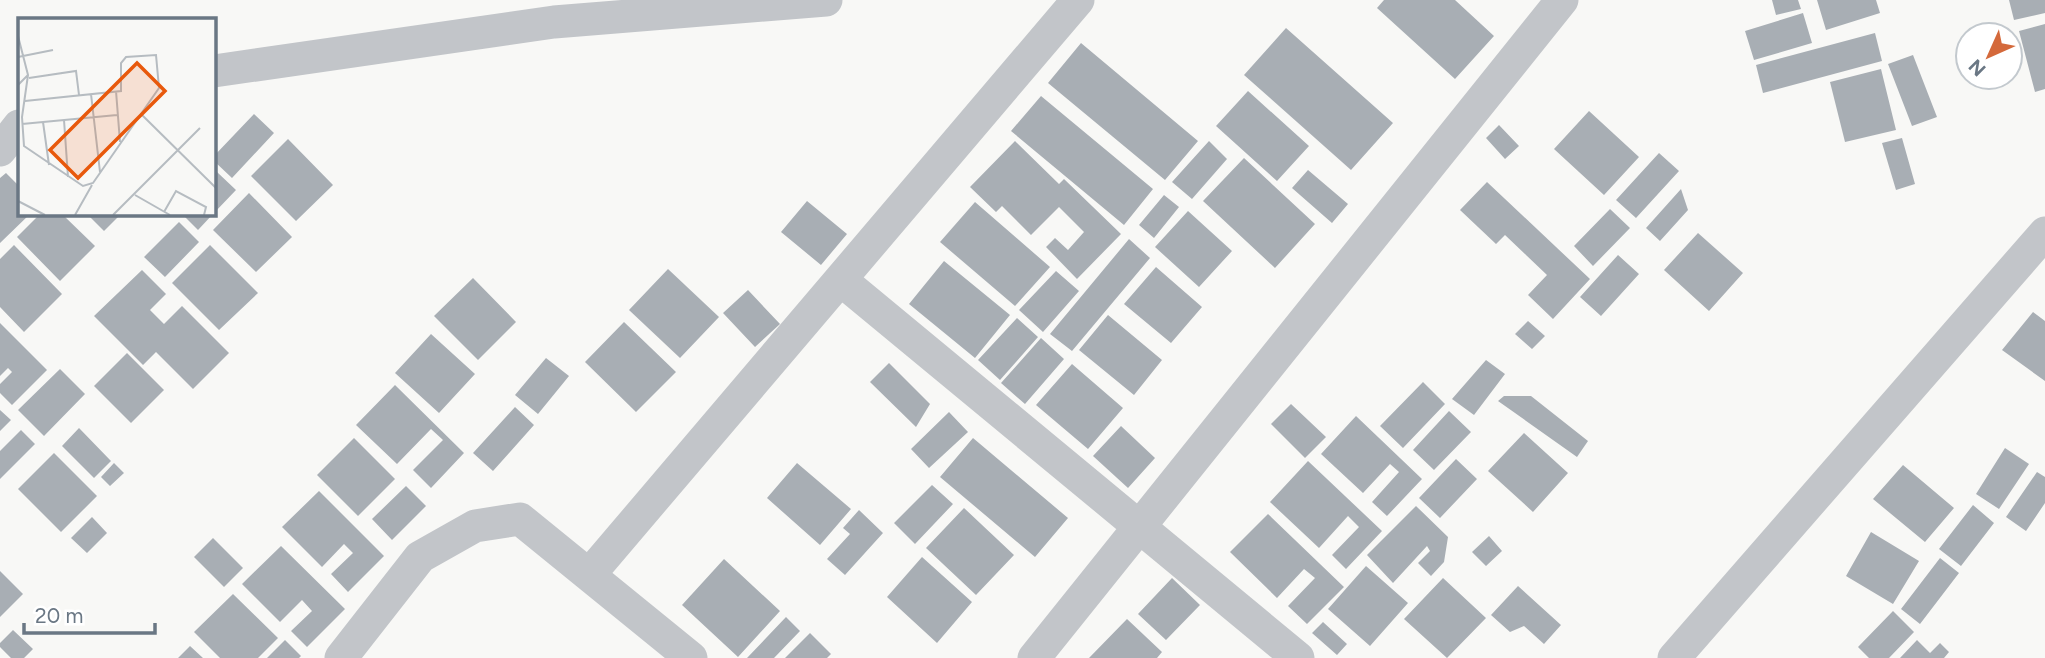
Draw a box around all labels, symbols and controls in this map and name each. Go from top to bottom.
inset map [18,18,215,215]
north arrow [1954,21,2024,91]
text: N [1964,54,1991,81]
scale bar [24,592,156,636]
text: 20 m [35,603,83,628]

